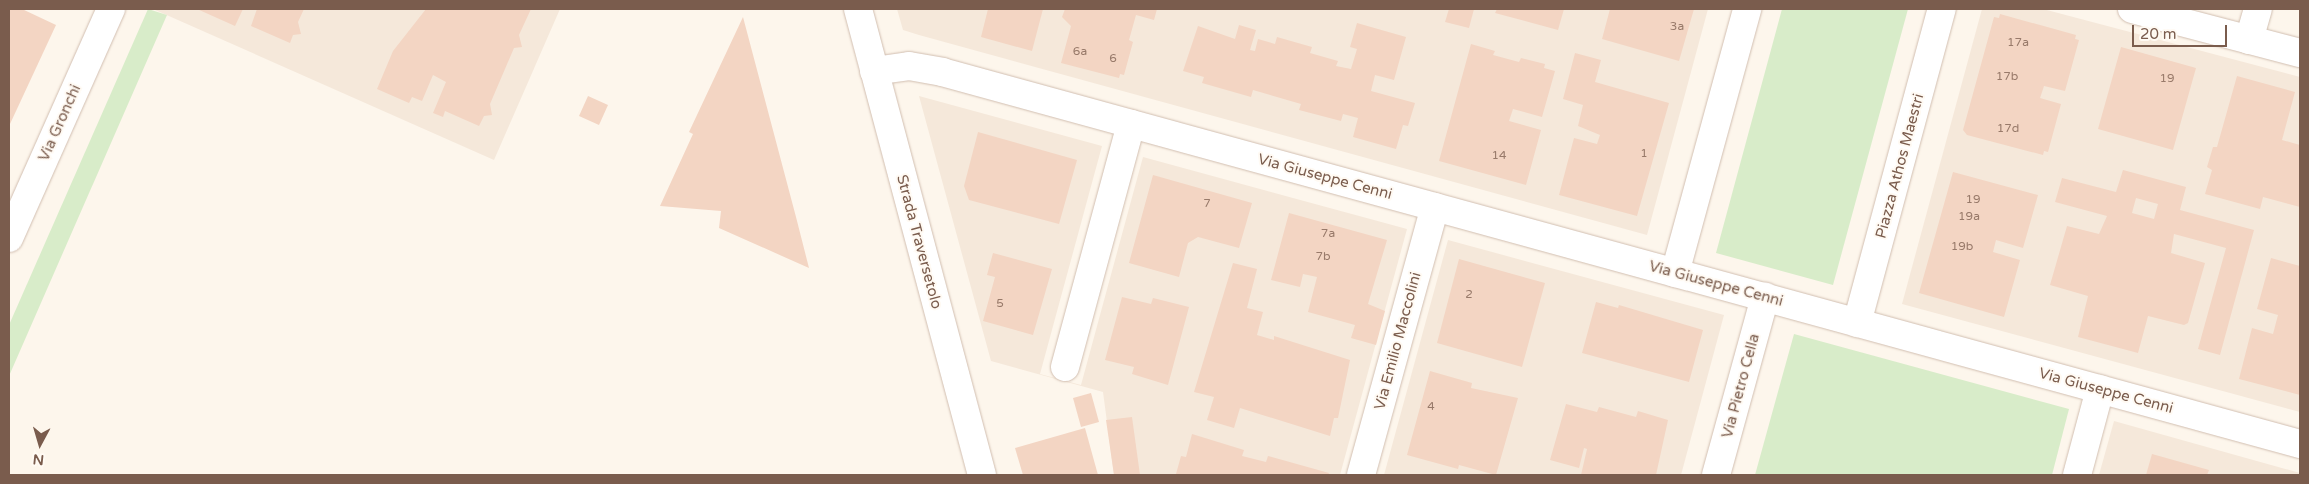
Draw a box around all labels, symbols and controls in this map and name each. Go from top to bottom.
scale bar [2134,15,2229,47]
house number: 3a [1670,20,1684,34]
text: 20 m [2140,25,2177,43]
house number: 17a [2007,36,2029,50]
house number: 6a [1073,45,1087,59]
house number: 6 [1109,52,1117,66]
house number: 17b [1996,70,2018,84]
house number: 19 [2159,72,2175,86]
street label: Via Gronchi [35,82,85,164]
street label: Piazza Athos Maestri [1872,92,1928,240]
house number: 17d [1997,122,2019,136]
house number: 1 [1640,147,1648,161]
house number: 14 [1491,149,1507,163]
street label: Via Giuseppe Cenni [1256,150,1394,204]
street label: Strada Traversetolo [892,173,946,311]
house number: 19 [1965,193,1981,207]
house number: 7 [1203,197,1211,211]
house number: 19a [1958,210,1980,224]
house number: 7a [1321,227,1335,241]
house number: 19b [1951,240,1973,254]
house number: 7b [1315,250,1331,264]
street label: Via Giuseppe Cenni [1647,257,1785,311]
street label: Via Emilio Maccolini [1371,270,1425,412]
house number: 2 [1465,288,1473,302]
house number: 5 [996,297,1004,311]
street label: Via Pietro Cella [1718,332,1764,440]
street label: Via Giuseppe Cenni [2037,364,2175,418]
house number: 4 [1427,400,1435,414]
north arrow [15,419,65,469]
text: N [32,450,45,468]

